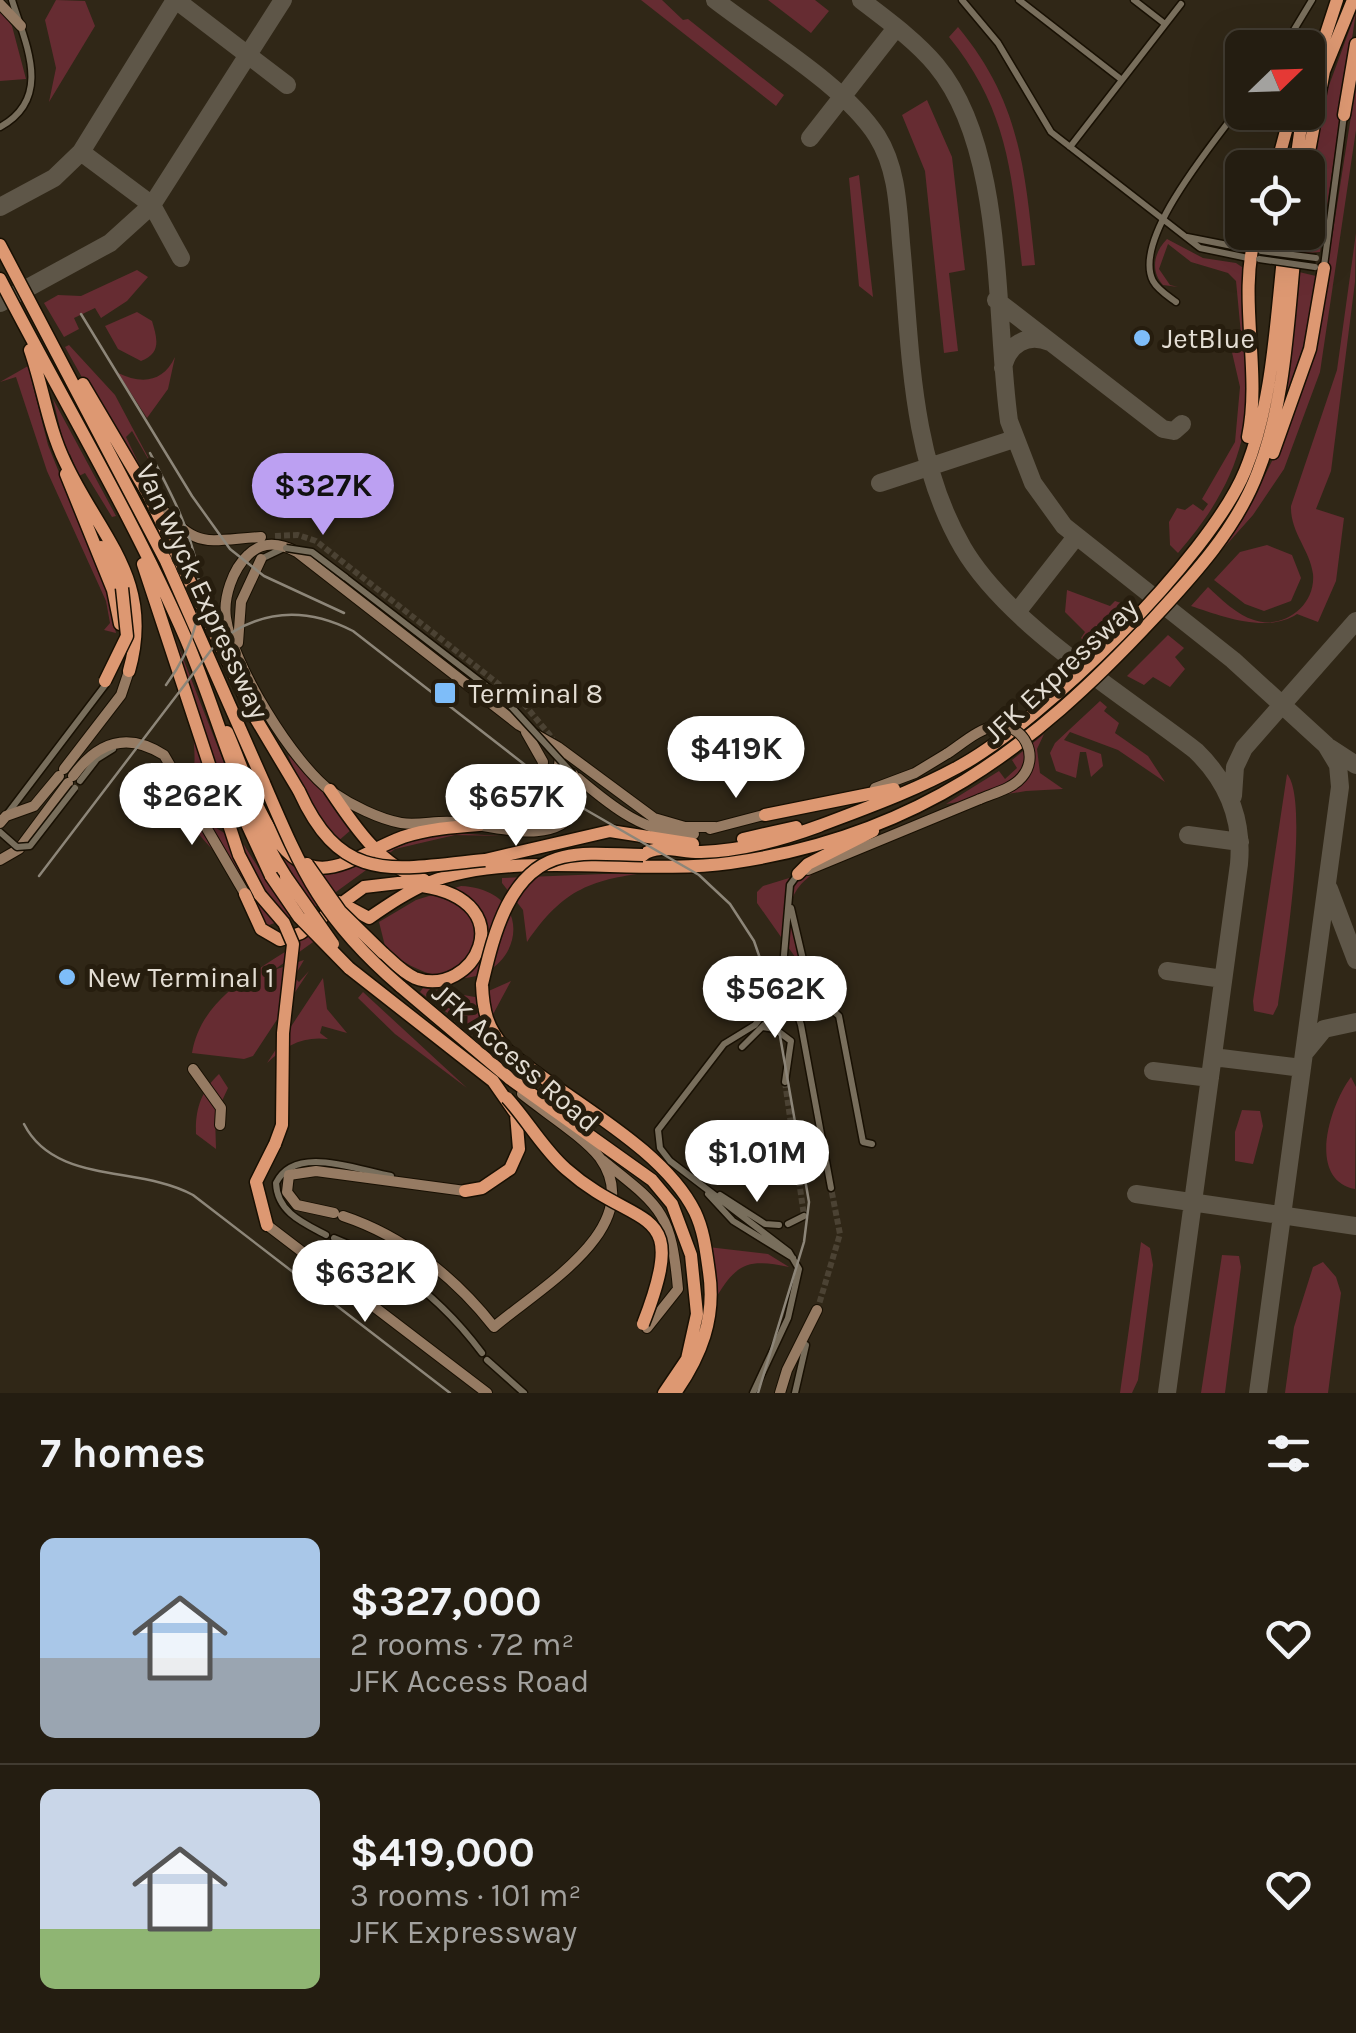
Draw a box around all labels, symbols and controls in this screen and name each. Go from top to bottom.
north arrow [1225,30,1325,130]
map controls [1225,30,1325,250]
button: locate [1225,150,1325,250]
place label: JetBlue [1162,322,1255,355]
marker: JetBlue [1131,327,1153,349]
pin: $327K [253,453,393,538]
street label: Van Wyck Expressway [129,458,276,724]
text: $327K [274,467,372,504]
street label: JFK Expressway [976,591,1144,750]
place label: Terminal 8 [468,677,603,710]
marker: Terminal 8 [432,680,458,706]
pin: $419K [666,716,806,801]
text: $419K [690,730,782,767]
pin: $262K [122,763,262,848]
pin: $657K [446,764,586,849]
text: $262K [141,777,243,814]
text: $657K [468,778,564,815]
pin: $562K [705,956,845,1041]
place label: New Terminal 1 [87,961,274,994]
marker: New Terminal 1 [56,966,78,988]
text: $562K [725,970,825,1007]
street label: JFK Access Road [426,976,606,1139]
pin: $1.01M [676,1120,838,1205]
text: $1.01M [707,1134,807,1171]
pin: $632K [295,1240,435,1325]
text: $632K [314,1254,416,1291]
icon: filters [1261,1426,1316,1481]
text: 7 homes [40,1428,206,1478]
text: $327,000 [350,1576,542,1626]
icon: home [120,1578,240,1698]
icon: heart [1261,1611,1316,1666]
text: 2 rooms · 72 m² [350,1626,574,1663]
text: JFK Access Road [350,1663,589,1700]
text: $419,000 [350,1827,535,1877]
icon: home [120,1829,240,1949]
icon: heart [1261,1862,1316,1917]
text: 3 rooms · 101 m² [350,1877,581,1914]
text: JFK Expressway [350,1914,577,1951]

